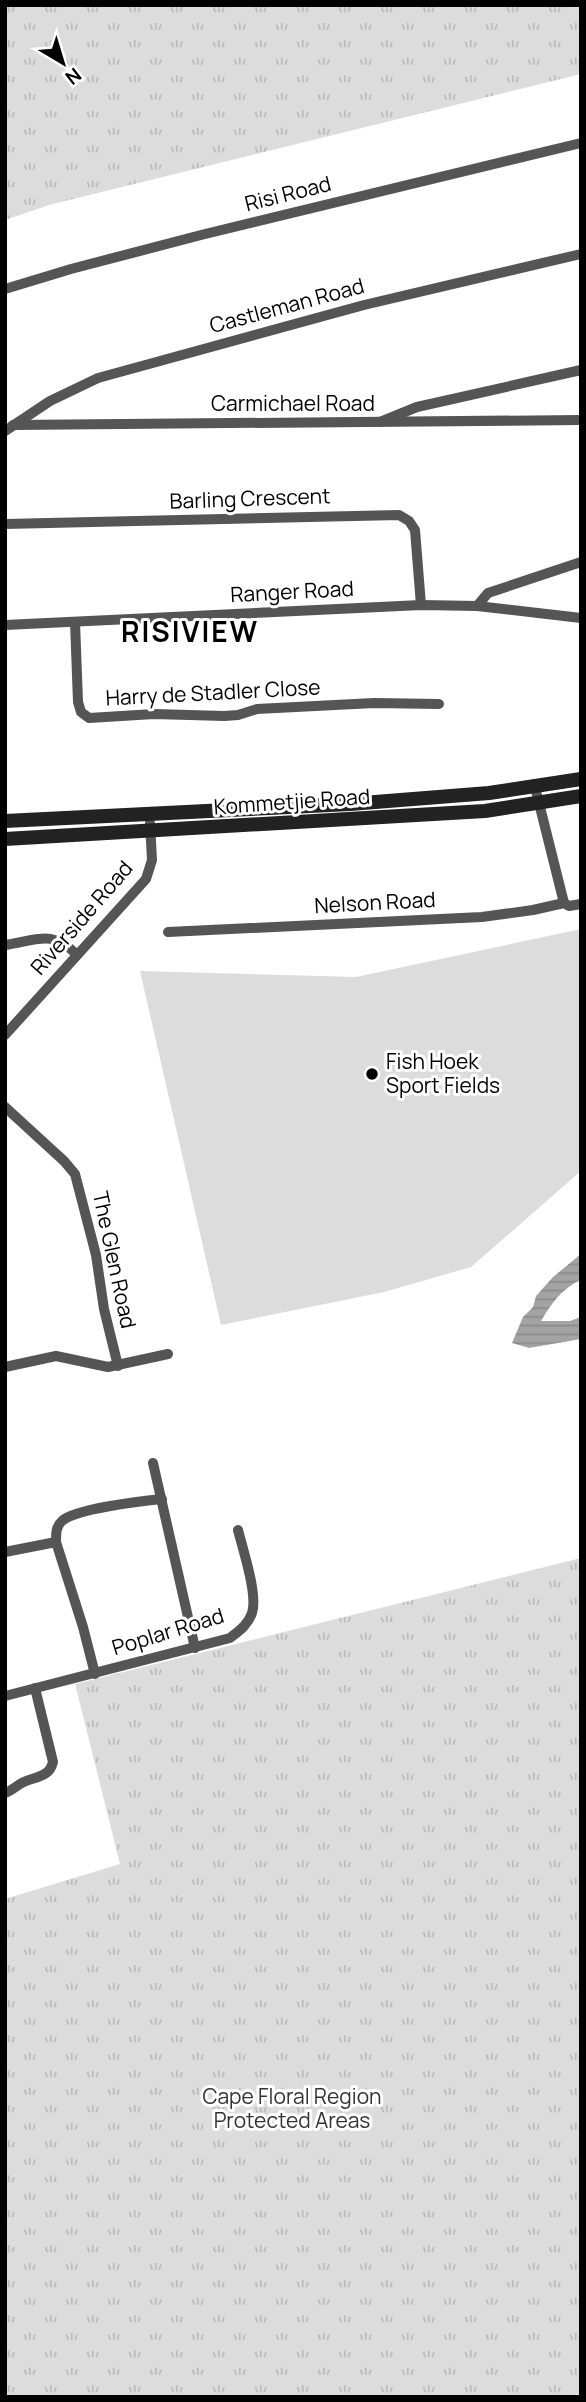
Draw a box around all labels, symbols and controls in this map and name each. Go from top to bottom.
north arrow [28,28,98,98]
text: N [60,62,87,91]
street label: Risi Road [242,169,334,217]
street label: Castleman Road [206,271,367,339]
street label: Carmichael Road [211,389,375,417]
street label: Barling Crescent [169,481,331,515]
street label: Ranger Road [229,574,354,608]
district label: RISIVIEW [121,612,259,650]
street label: Harry de Stadler Close [105,672,321,712]
street label: Kommetjie Road [213,782,371,820]
street label: Riverside Road [24,854,139,980]
street label: Nelson Road [314,885,436,919]
place label: Fish Hoek Sport Fields [386,1047,500,1099]
marker: Fish Hoek Sport Fields [364,1066,380,1082]
street label: The Glen Road [87,1189,143,1331]
street label: Poplar Road [108,1601,227,1661]
park label: Cape Floral Region Protected Areas [202,2082,382,2134]

